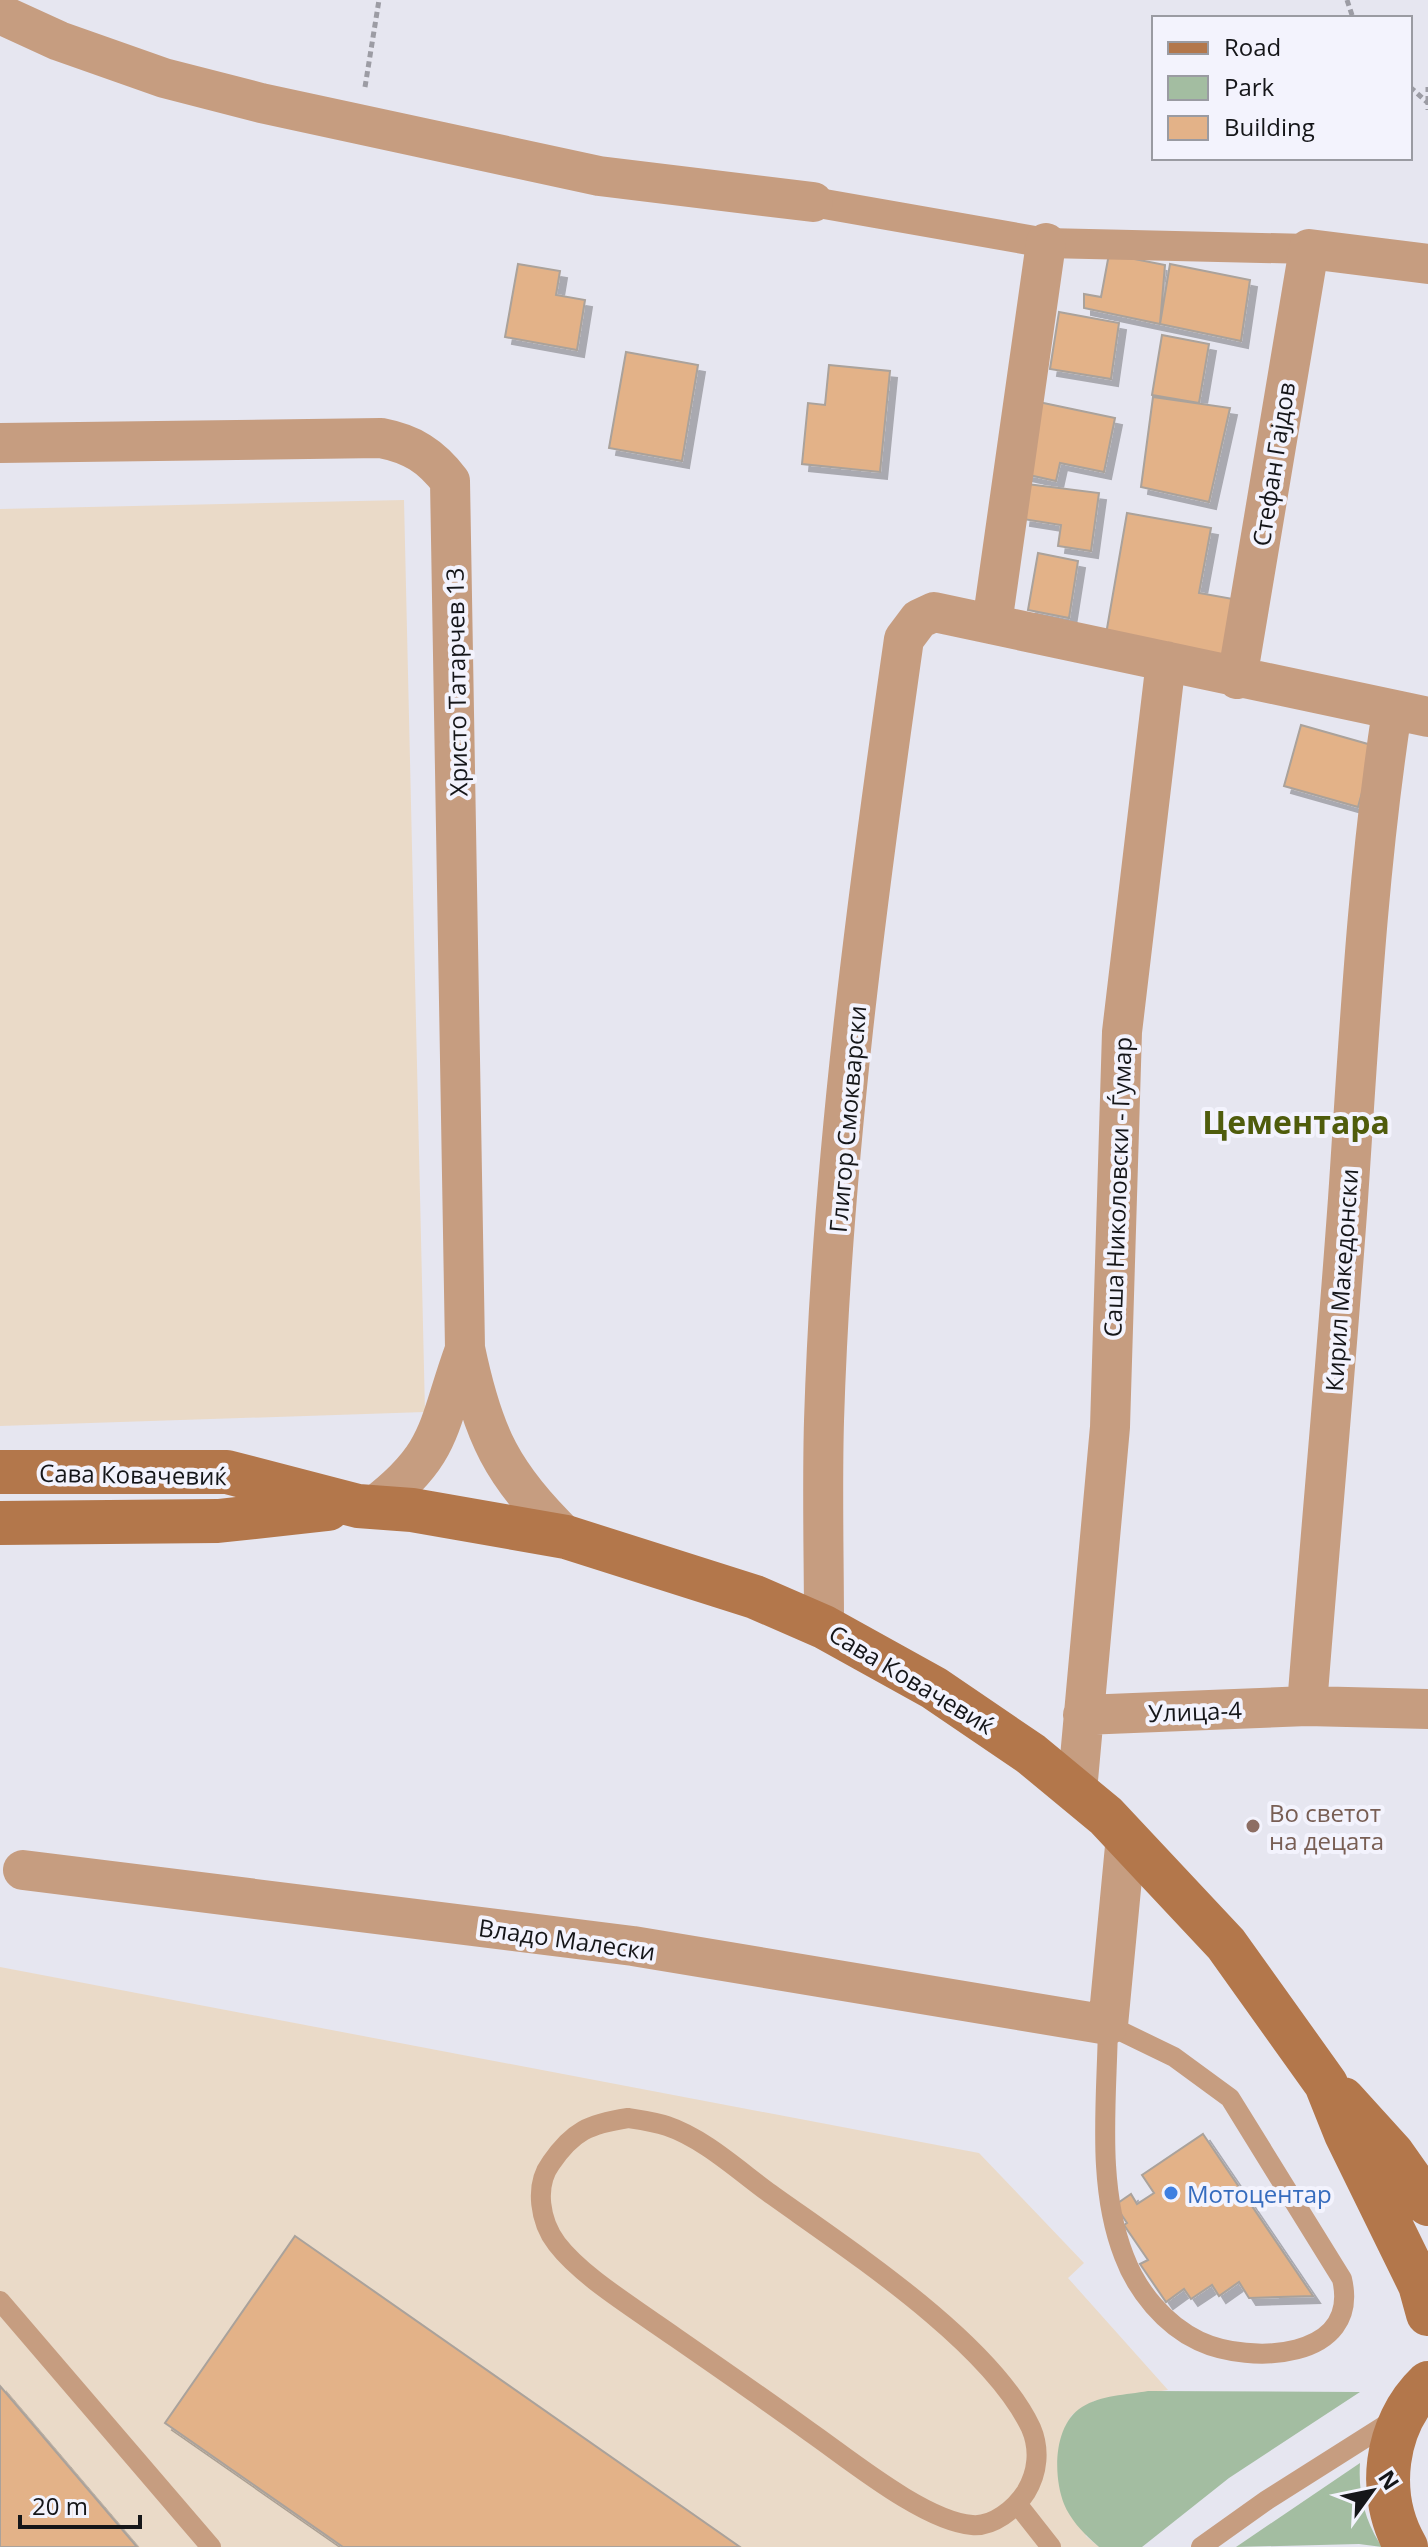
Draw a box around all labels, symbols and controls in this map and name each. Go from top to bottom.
legend [1152,16,1412,160]
text: Road [1224,30,1281,63]
text: Park [1224,70,1275,103]
text: Building [1224,110,1315,143]
street label: Стефан Гајдов [1244,380,1302,548]
street label: Христо Татарчев 13 [438,567,474,797]
street label: Глигор Смокварски [821,1004,873,1234]
street label: Саша Николовски - Ѓумар [1095,1036,1139,1338]
district label: Цементара [1202,1100,1390,1143]
street label: Кирил Македонски [1317,1168,1365,1392]
street label: Сава Ковачевиќ [39,1456,228,1492]
street label: Сава Ковачевиќ [823,1617,1001,1742]
street label: Улица-4 [1148,1693,1243,1729]
place label: Во светот на децата [1269,1796,1384,1857]
marker: Во светот на децата [1244,1817,1262,1835]
street label: Владо Малески [476,1910,658,1968]
place label: Мотоцентар [1187,2177,1332,2210]
marker: Мотоцентар [1162,2184,1180,2202]
north arrow [1332,2451,1412,2531]
text: N [1372,2464,1407,2495]
scale bar [20,2479,140,2529]
text: 20 m [32,2489,88,2522]

